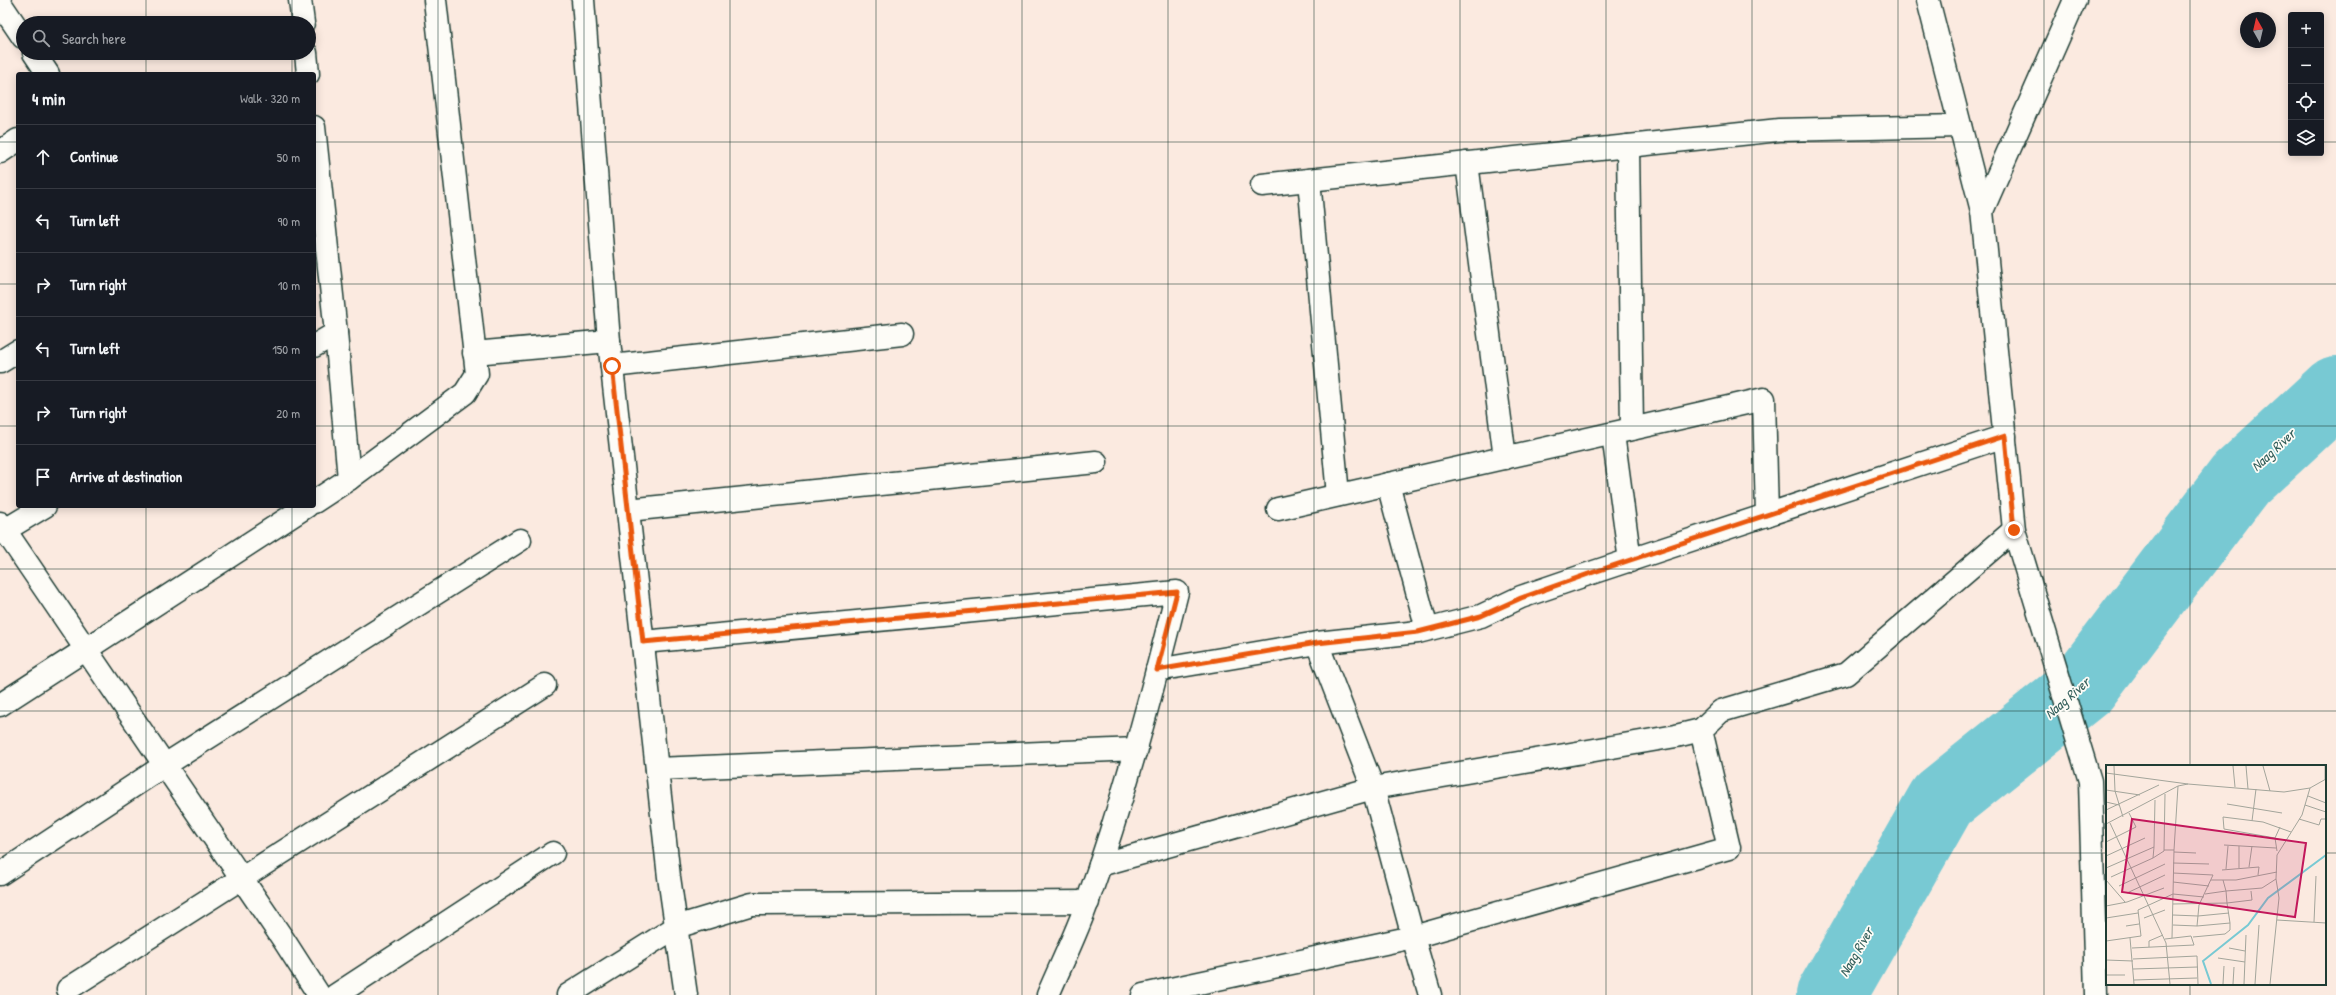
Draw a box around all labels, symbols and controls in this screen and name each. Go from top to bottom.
north arrow [2240,12,2276,48]
map controls [2288,12,2324,156]
button: + [2288,12,2324,48]
search box [16,16,316,60]
icon: search [30,27,52,49]
text: Search here [62,28,126,49]
button: − [2288,48,2324,84]
button: locate [2288,84,2324,120]
text: 4 min [32,87,65,110]
text: Walk · 320 m [240,89,300,107]
button: layers [2288,120,2324,156]
icon: ahead [32,146,54,168]
text: Continue [70,146,118,167]
text: 50 m [277,148,300,166]
icon: left [32,210,54,232]
text: Turn left [70,210,120,231]
text: 90 m [278,212,300,230]
icon: right [32,274,54,296]
text: Turn right [70,274,126,295]
text: 10 m [278,276,300,294]
icon: left [32,338,54,360]
text: Turn left [70,338,120,359]
text: 150 m [272,340,300,358]
route start [603,357,621,375]
icon: right [32,402,54,424]
text: Turn right [70,402,126,423]
text: 20 m [276,404,300,422]
water label: Naag River [2246,423,2301,476]
icon: arrive [32,466,54,488]
text: Arrive at destination [70,466,182,487]
route end [2005,521,2023,539]
water label: Naag River [2040,672,2095,723]
inset map [2106,765,2326,985]
water label: Naag River [1834,922,1879,980]

